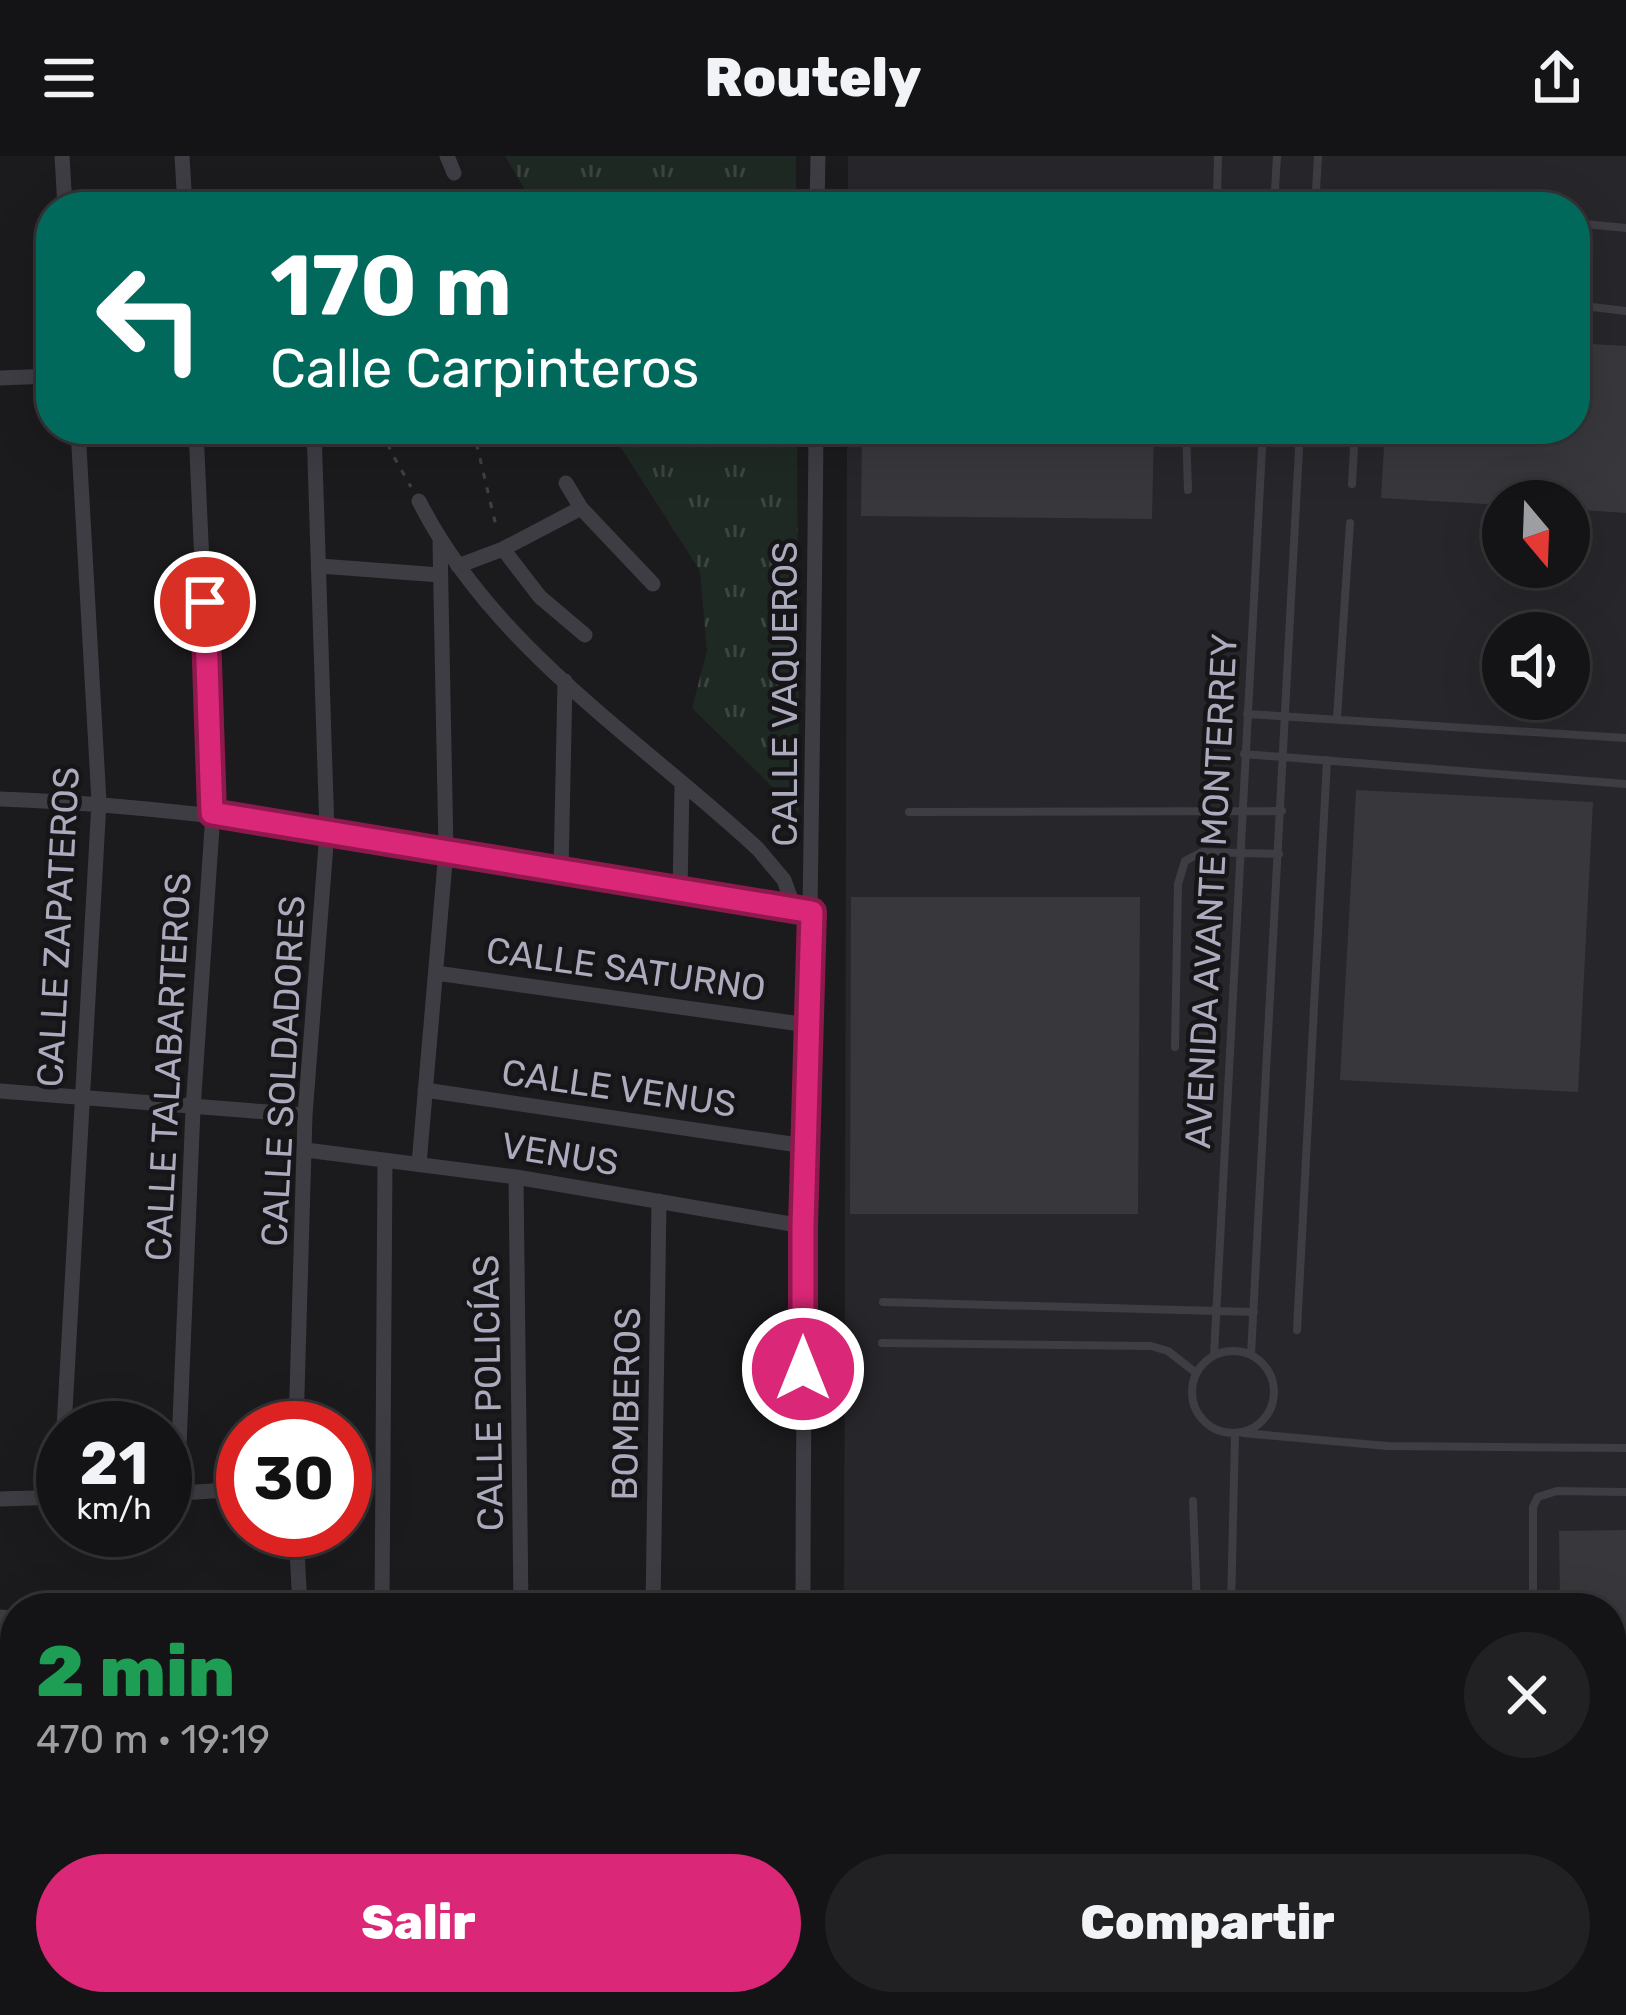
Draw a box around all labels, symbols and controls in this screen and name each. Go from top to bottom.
icon: menu [36,45,102,111]
icon: share [1524,45,1590,111]
text: Routely [705,46,921,110]
text: 170 m [270,236,512,336]
icon: left [72,240,228,396]
text: Calle Carpinteros [270,337,699,401]
north arrow [1482,480,1590,588]
map controls [1482,480,1590,720]
street label: CALLE VAQUEROS [763,541,806,847]
pin [154,551,256,653]
icon: arrive [172,569,238,635]
button: sound [1482,612,1590,720]
street label: AVENIDA AVANTE MONTERREY [1176,632,1246,1150]
street label: CALLE ZAPATEROS [28,766,88,1088]
street label: CALLE TALABARTEROS [136,872,200,1262]
street label: CALLE SOLDADORES [252,894,314,1248]
street label: CALLE SATURNO [484,928,768,1010]
street label: CALLE VENUS [499,1050,739,1126]
street label: VENUS [498,1124,622,1184]
street label: CALLE POLICÍAS [464,1254,512,1532]
position arrow [740,1306,866,1432]
street label: BOMBEROS [603,1307,649,1501]
speed limit sign: 30 [216,1401,372,1557]
text: 21 [80,1428,148,1499]
text: km/h [77,1491,151,1527]
text: 2 min [36,1629,235,1714]
button: close [1464,1632,1590,1758]
text: 470 m · 19:19 [36,1717,270,1763]
button: Salir [36,1854,801,1992]
button: Compartir [825,1854,1590,1992]

